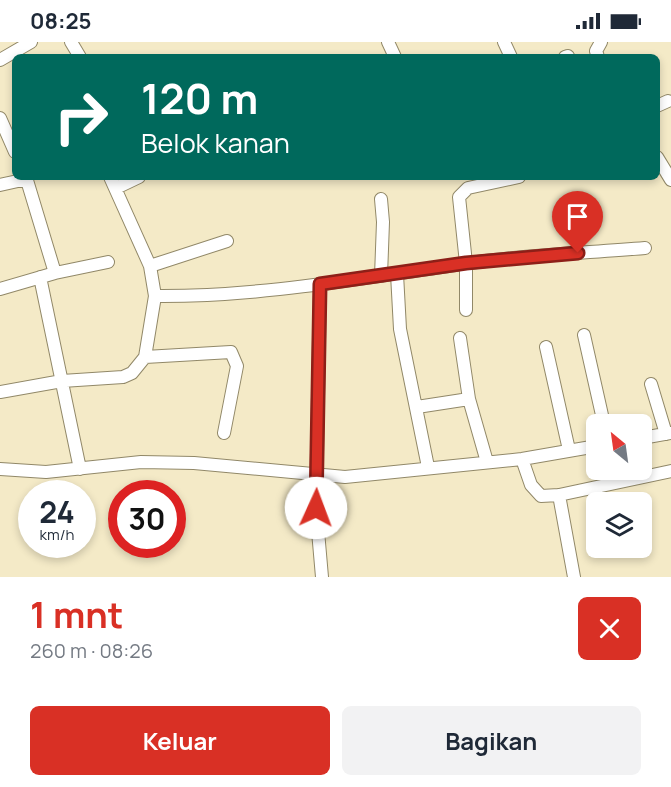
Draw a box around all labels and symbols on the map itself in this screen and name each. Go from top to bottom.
pin [552,191,603,253]
north arrow [586,414,652,480]
position arrow [284,476,348,540]
speed limit sign: 30 [108,480,186,558]

